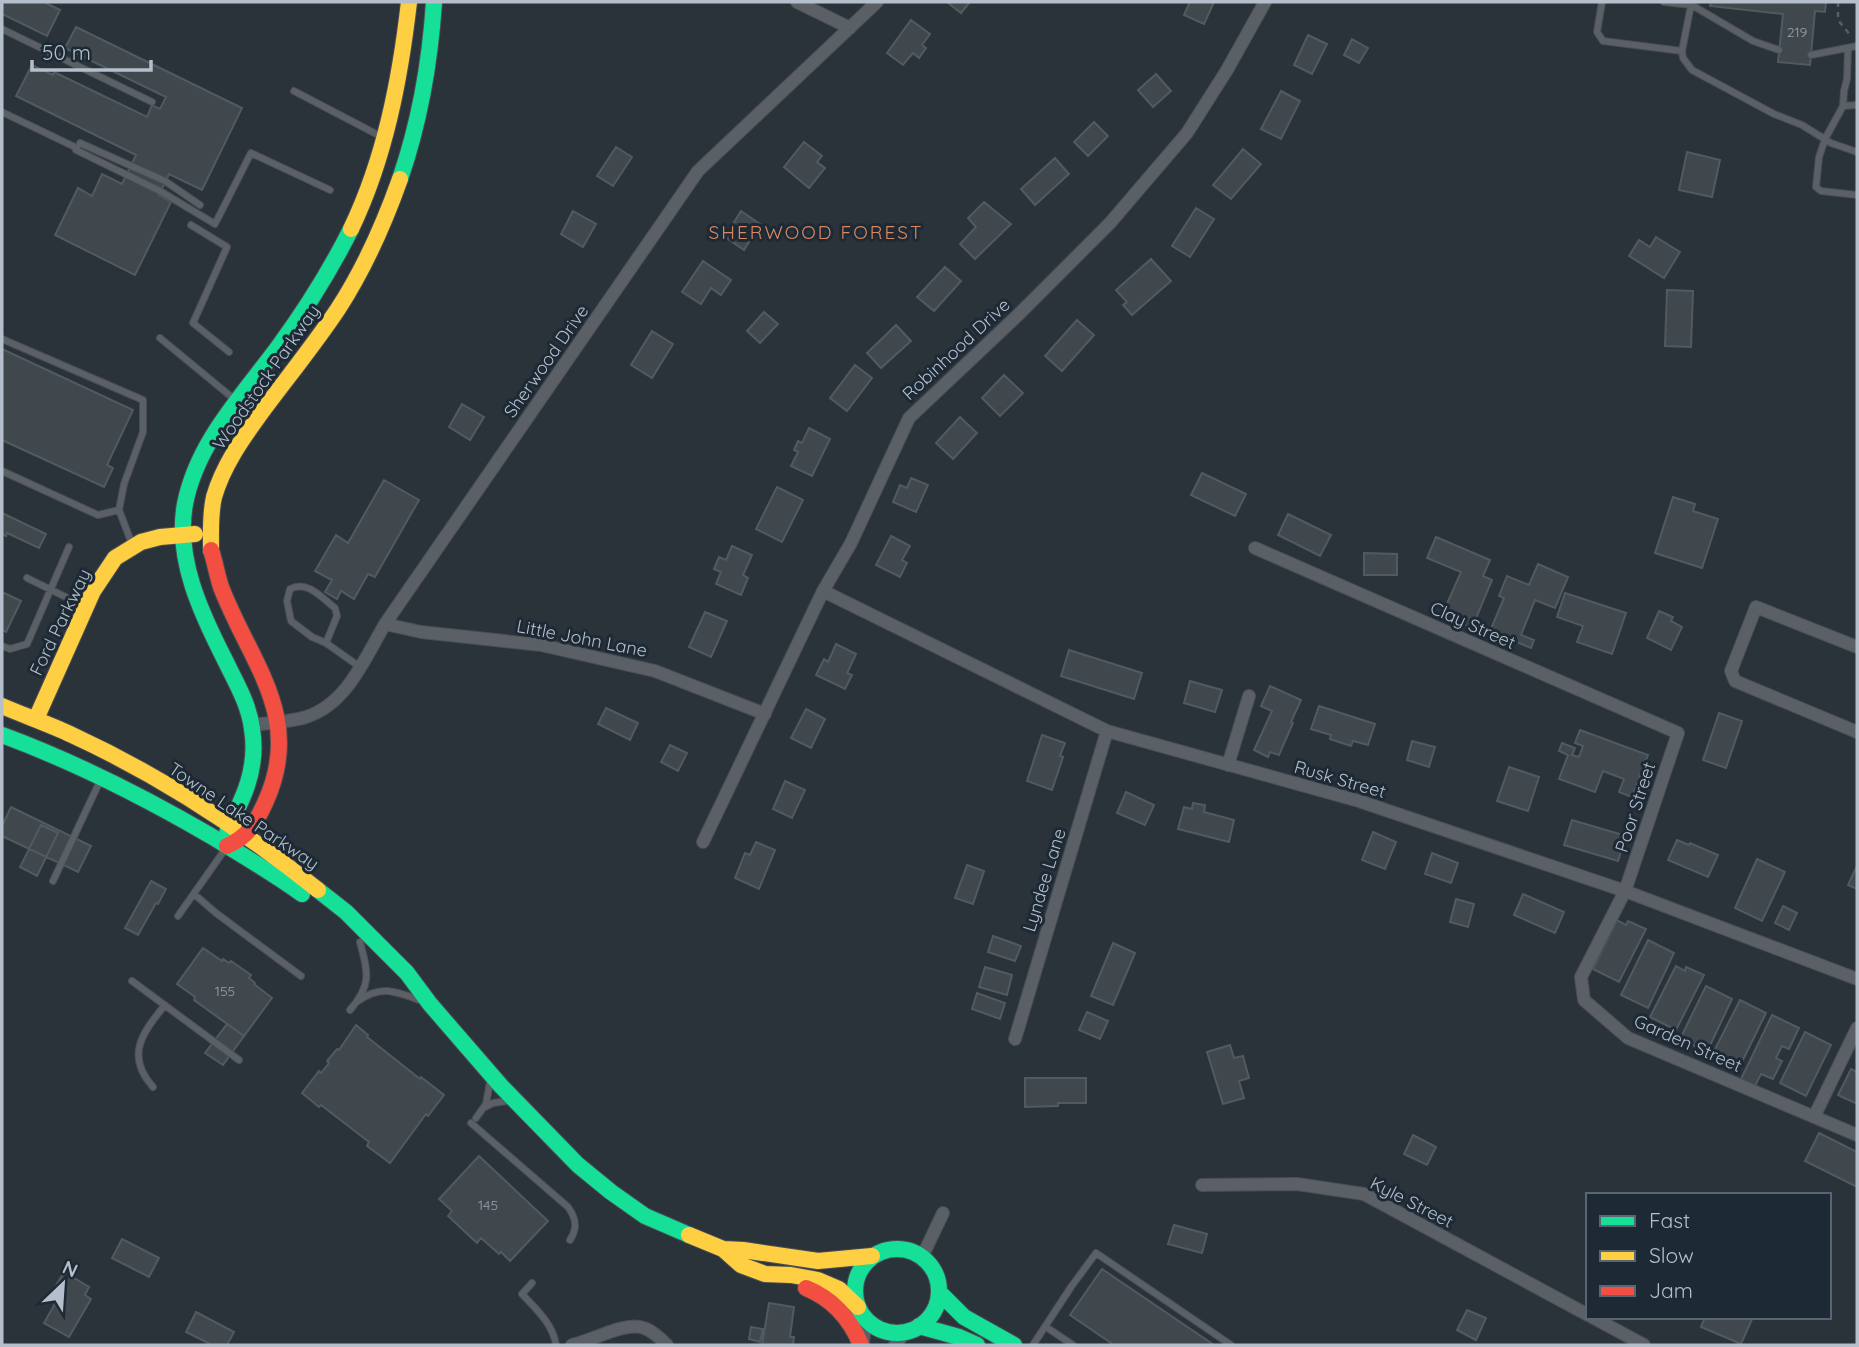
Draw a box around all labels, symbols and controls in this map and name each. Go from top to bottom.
house number: 219 [1787,23,1808,41]
scale bar [32,28,150,72]
text: 50 m [42,39,91,65]
district label: SHERWOOD FOREST [709,220,923,244]
street label: Robinhood Drive [897,293,1015,405]
street label: Woodstock Parkway [207,300,325,454]
street label: Sherwood Drive [498,300,594,422]
street label: Ford Parkway [24,565,96,679]
street label: Clay Street [1427,596,1519,654]
street label: Little John Lane [515,614,649,662]
street label: Rusk Street [1292,755,1388,803]
street label: Towne Lake Parkway [165,757,323,875]
street label: Poor Street [1610,759,1660,855]
street label: Lyndee Lane [1017,825,1071,935]
house number: 155 [215,982,235,1000]
street label: Garden Street [1630,1009,1746,1077]
street label: Kyle Street [1367,1171,1457,1233]
legend [1586,1193,1831,1319]
house number: 145 [478,1196,498,1214]
text: Fast [1649,1207,1690,1233]
text: Slow [1649,1242,1694,1268]
north arrow [28,1249,98,1319]
text: N [59,1255,82,1282]
text: Jam [1649,1277,1693,1303]

